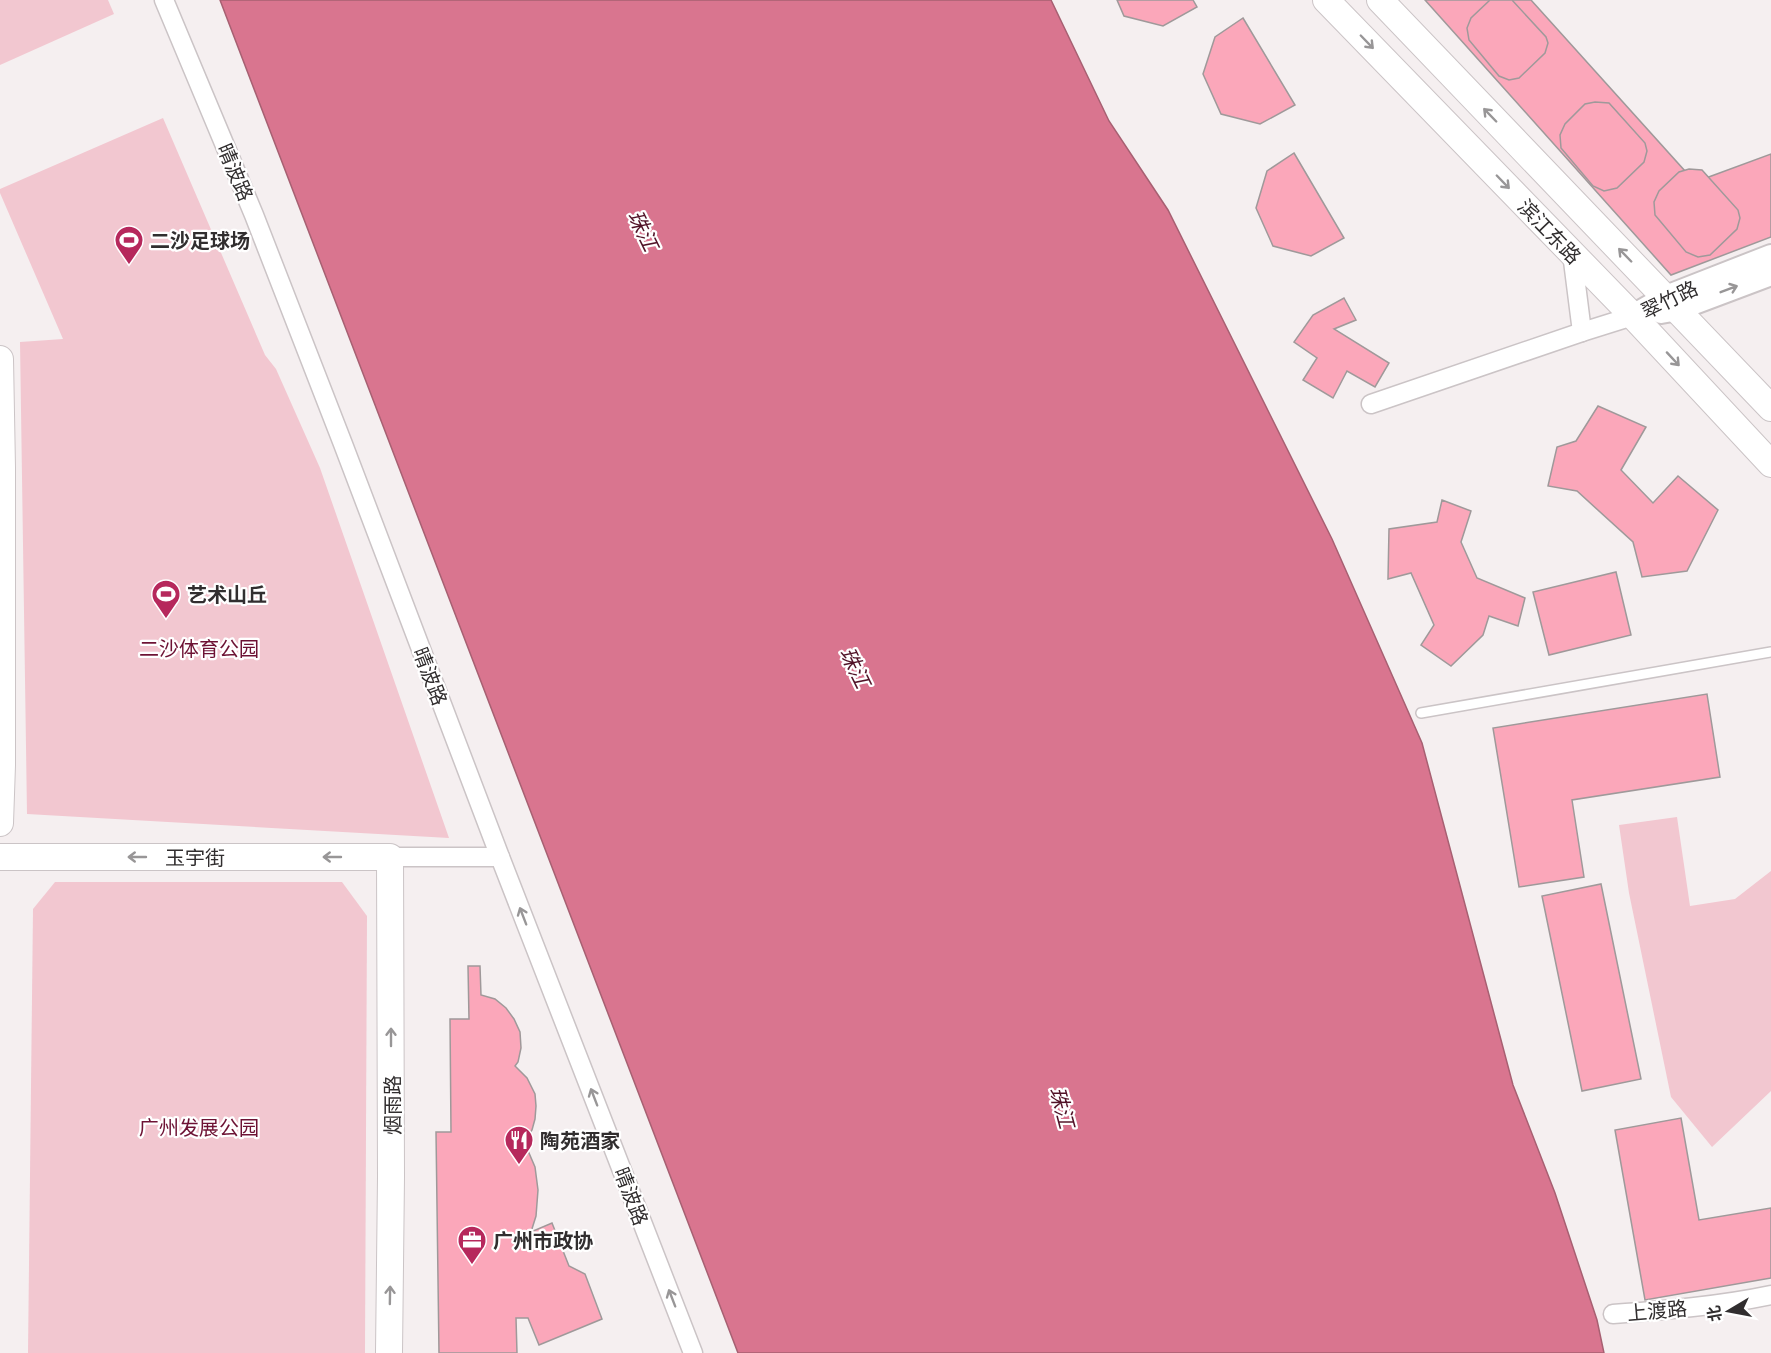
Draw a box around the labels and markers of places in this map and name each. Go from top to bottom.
sports icon: 二沙足球场 [113,224,145,266]
place label: 二沙足球场 [150,228,250,252]
sports icon: 艺术山丘 [150,578,182,620]
place label: 艺术山丘 [187,582,267,606]
restaurant icon: 陶苑酒家 [503,1124,535,1166]
place label: 陶苑酒家 [540,1128,620,1152]
office icon: 广州市政协 [456,1224,488,1266]
place label: 广州市政协 [493,1228,593,1252]

